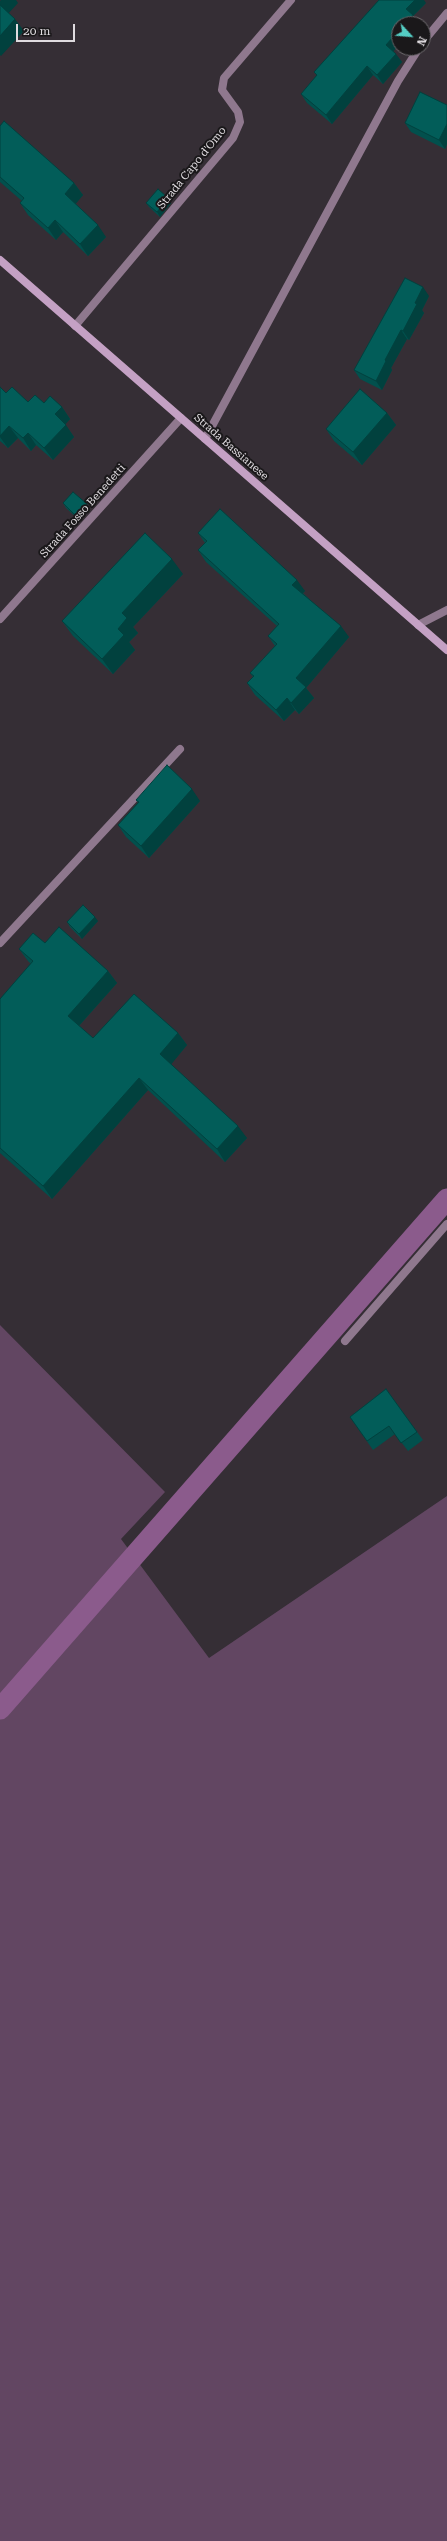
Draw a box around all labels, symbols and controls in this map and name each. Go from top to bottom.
scale bar [18,16,77,42]
north arrow [391,16,431,56]
text: 20 m [23,24,50,38]
text: N [414,34,429,48]
street label: Strada Capo d'Omo [155,124,229,212]
street label: Strada Bassianese [191,411,271,483]
street label: Strada Fosso Benedetti [38,462,128,560]

